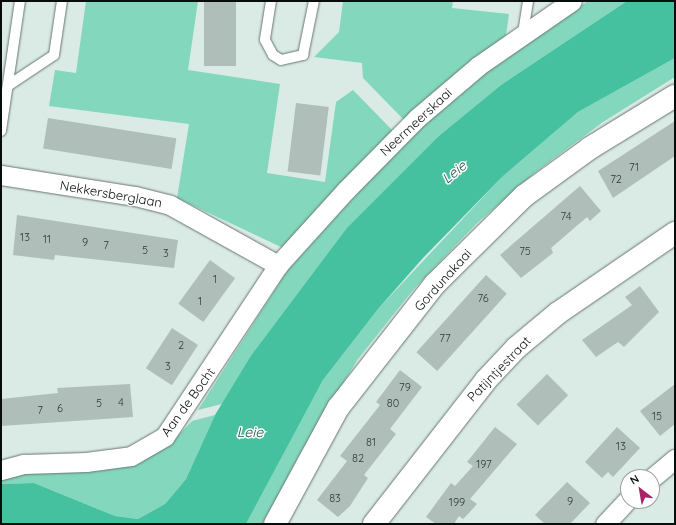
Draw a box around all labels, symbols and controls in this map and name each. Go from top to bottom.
street label: Neermeerskaai [377,85,455,159]
water label: Leie [439,157,469,187]
house number: 71 [629,160,639,174]
house number: 72 [610,172,622,186]
street label: Nekkersberglaan [59,177,163,211]
house number: 74 [561,209,571,223]
house number: 13 [20,230,30,244]
house number: 11 [43,232,51,246]
house number: 9 [82,235,88,249]
house number: 7 [103,238,109,252]
house number: 5 [142,243,148,257]
house number: 75 [519,244,531,258]
house number: 3 [163,246,169,260]
street label: Gordunakaai [411,246,475,314]
house number: 1 [213,272,217,286]
house number: 76 [477,291,489,305]
house number: 1 [198,294,202,308]
house number: 77 [439,331,451,345]
street label: Patijntjestraat [464,333,534,405]
house number: 2 [178,338,184,352]
house number: 3 [165,359,171,373]
street label: Aan de Bocht [158,365,218,439]
house number: 79 [399,380,411,394]
house number: 4 [118,395,124,409]
house number: 5 [96,396,102,410]
house number: 80 [387,396,399,410]
house number: 6 [57,401,63,415]
house number: 7 [37,403,43,417]
house number: 15 [652,409,662,423]
water label: Leie [237,424,263,440]
house number: 81 [366,435,376,449]
house number: 13 [616,439,626,453]
house number: 82 [352,451,364,465]
house number: 197 [476,457,492,471]
north arrow [620,469,660,509]
text: N [627,471,641,488]
house number: 83 [329,491,341,505]
house number: 9 [567,494,573,508]
house number: 199 [449,495,465,509]

